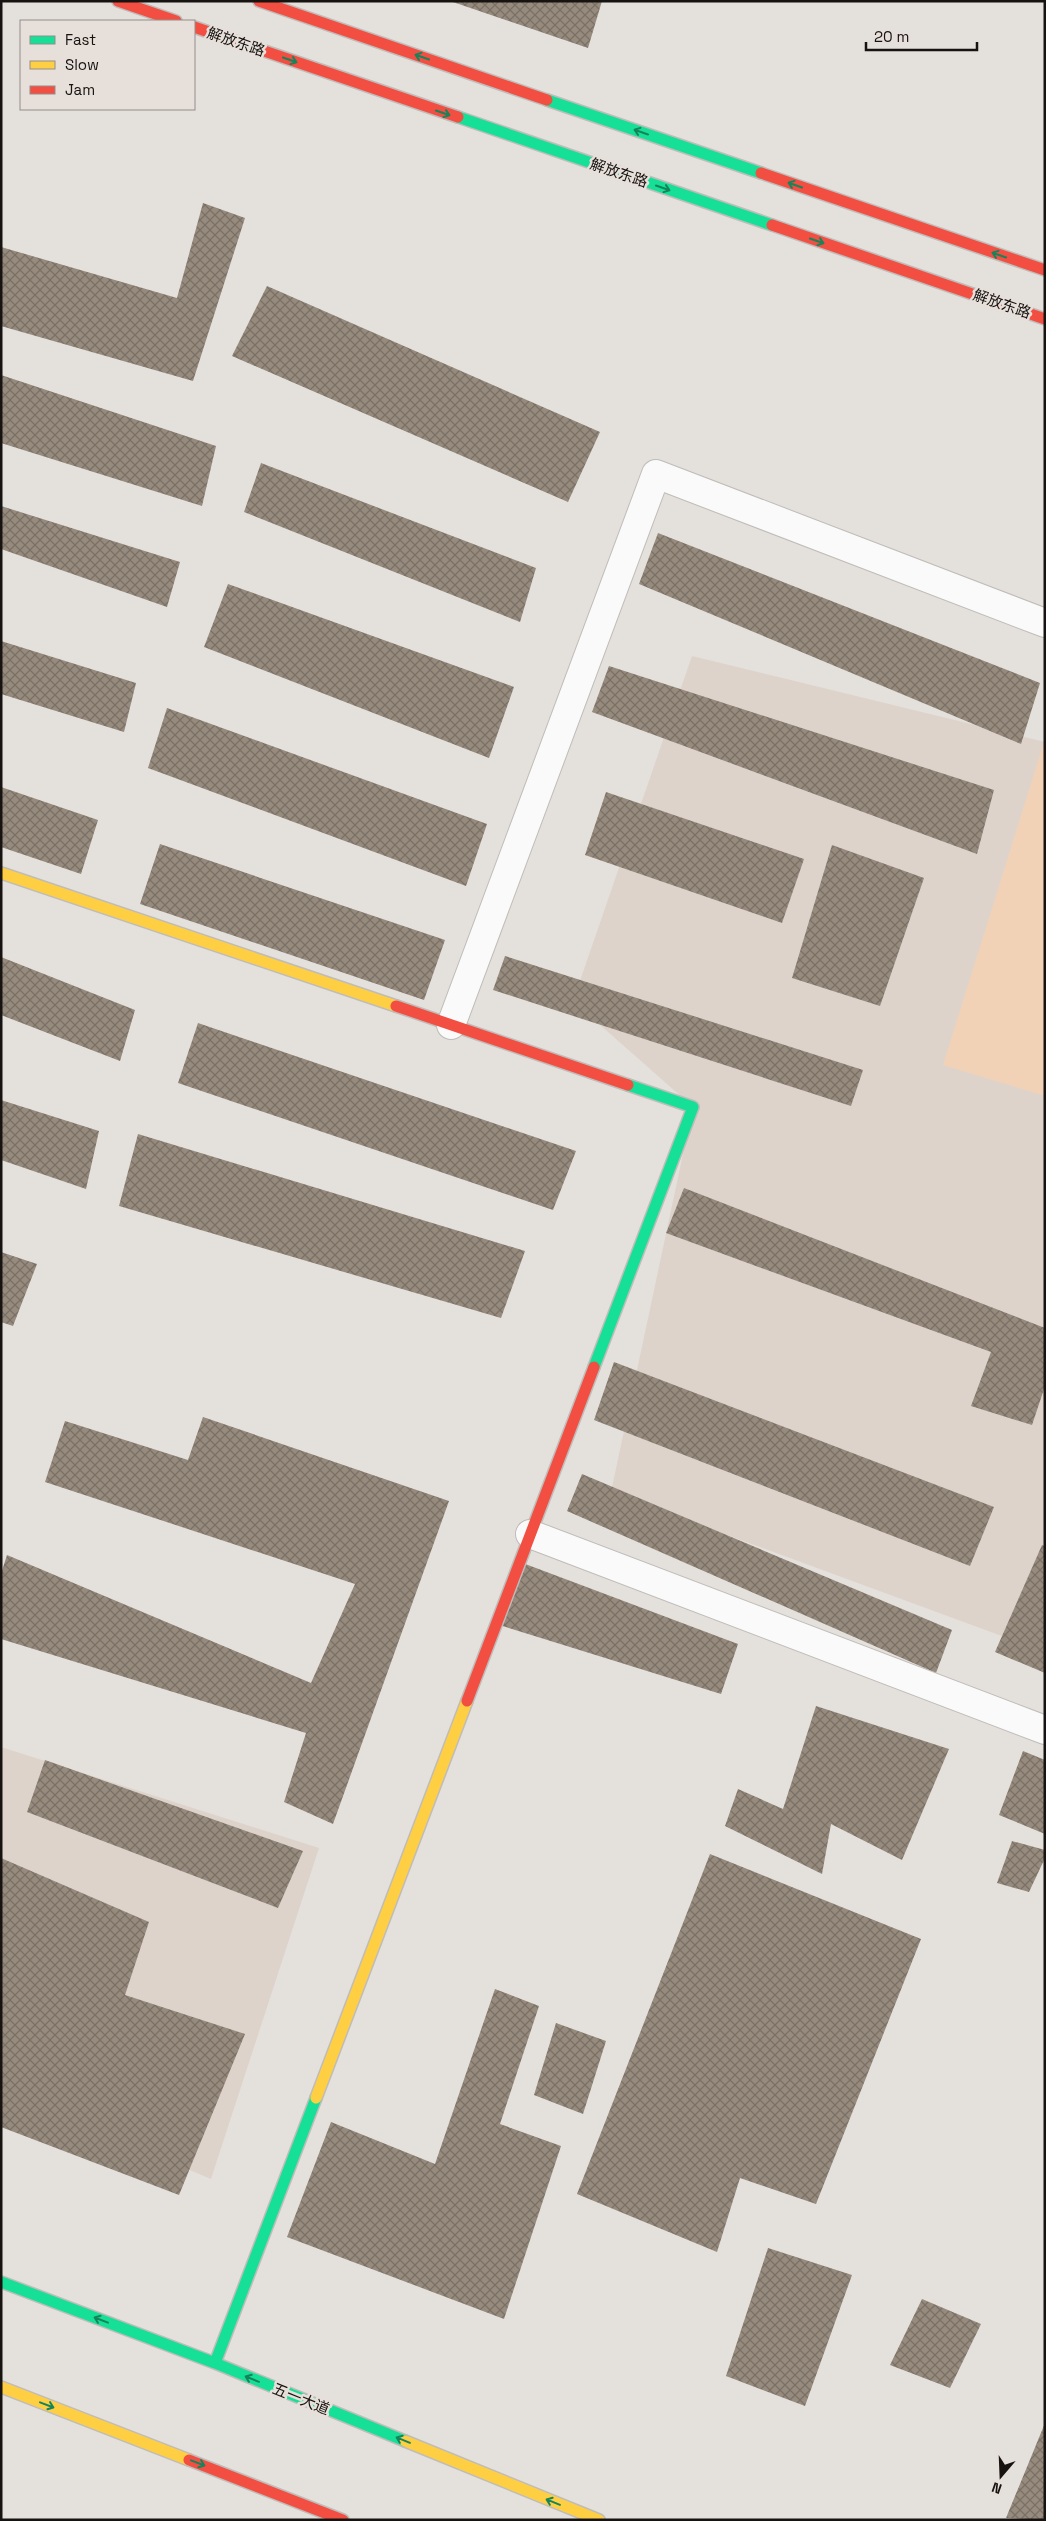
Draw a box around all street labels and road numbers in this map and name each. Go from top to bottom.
street label: 解放东路 [205,23,268,60]
street label: 解放东路 [588,154,651,191]
street label: 解放东路 [971,285,1034,322]
street label: 五一大道 [270,2378,333,2419]

